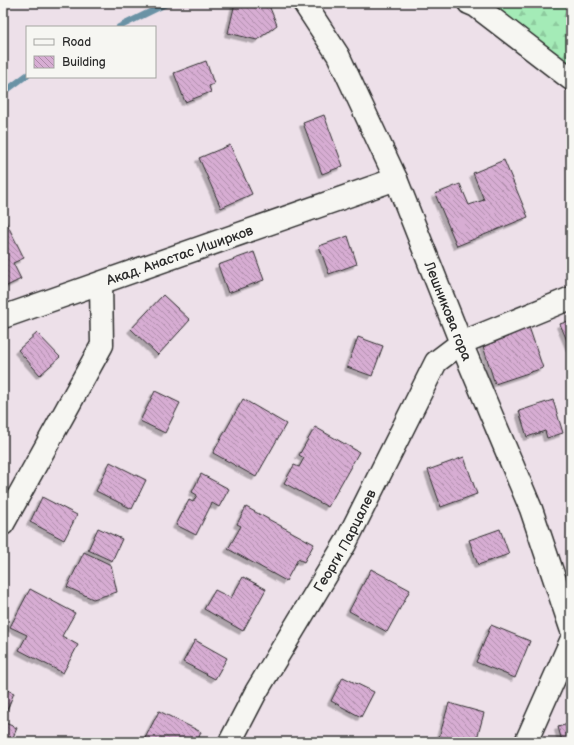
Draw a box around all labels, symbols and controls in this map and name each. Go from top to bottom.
legend [26,26,156,78]
text: Road [62,35,91,50]
text: Building [62,55,106,70]
street label: Акад. Анастас Иширков [103,222,256,289]
street label: Лешникова гора [420,258,476,364]
street label: Георги Парцалев [310,486,380,595]

